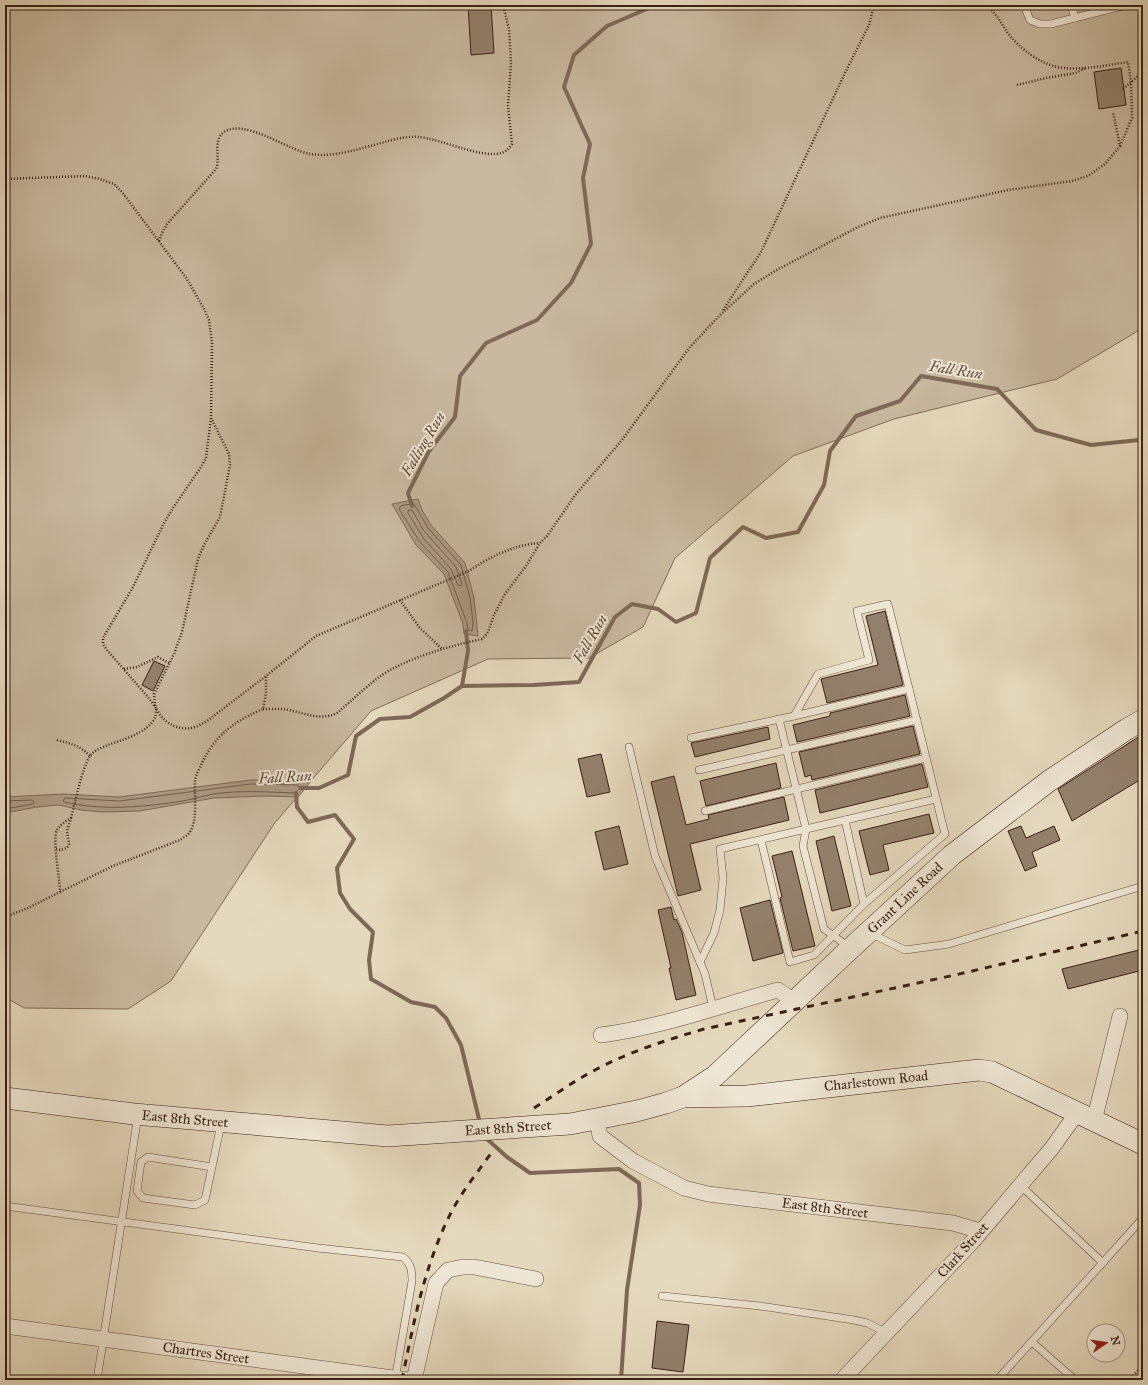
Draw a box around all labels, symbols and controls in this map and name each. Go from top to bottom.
water label: Fall Run [927,357,984,383]
water label: Falling Run [396,409,449,480]
water label: Fall Run [568,611,611,668]
water label: Fall Run [257,767,312,787]
street label: Grant Line Road [864,859,946,937]
street label: Charlestown Road [823,1067,929,1095]
street label: East 8th Street [141,1107,229,1131]
street label: East 8th Street [464,1116,552,1140]
street label: East 8th Street [781,1194,869,1222]
street label: Clark Street [934,1219,992,1281]
north arrow [1086,1323,1126,1363]
text: N [1108,1335,1123,1348]
street label: Chartres Street [162,1339,250,1367]

